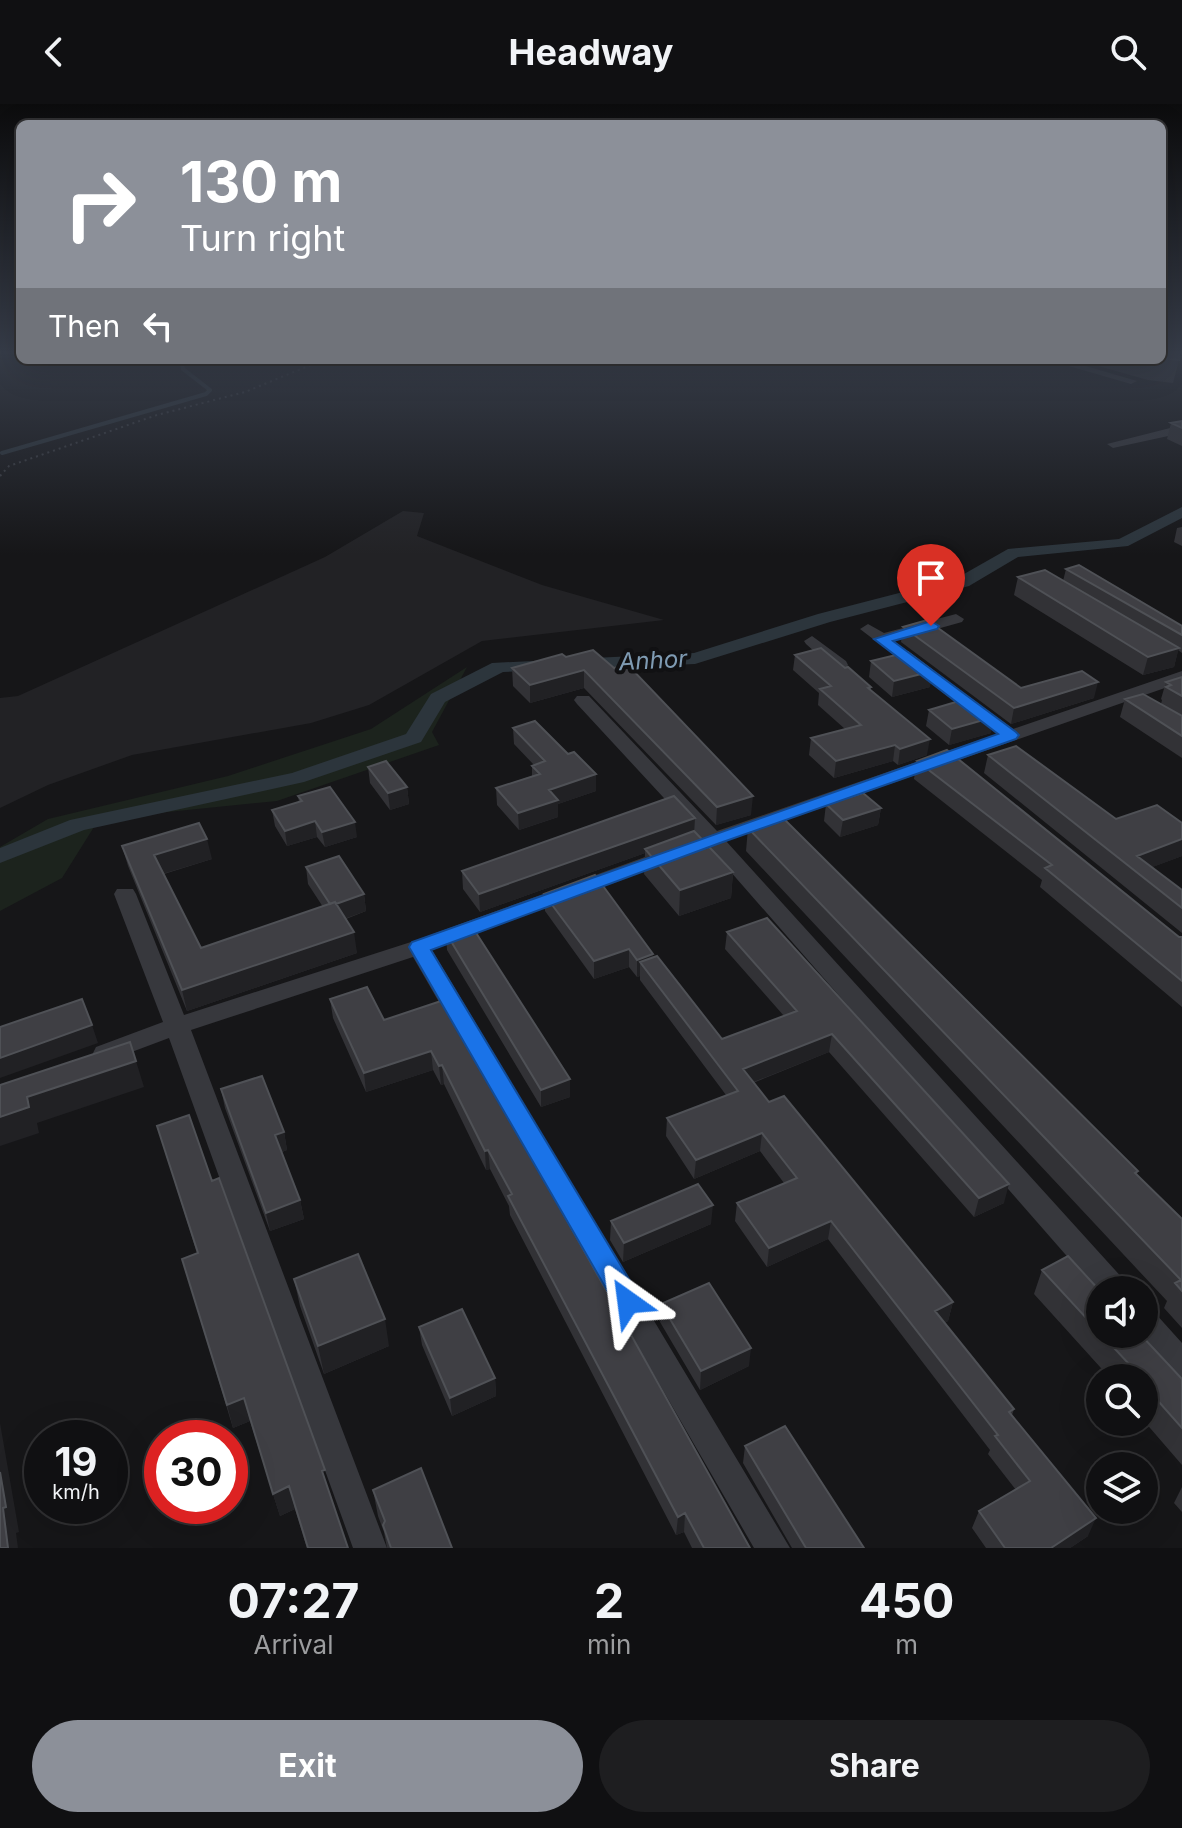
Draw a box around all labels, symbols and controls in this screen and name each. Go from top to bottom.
icon: back [32,30,76,74]
text: Headway [509,30,673,74]
icon: search [1106,30,1150,74]
text: 130 m [180,148,342,216]
icon: right [48,152,152,256]
text: Turn right [180,216,345,260]
icon: left [136,304,180,348]
text: Then [48,308,120,344]
pin [897,544,965,626]
icon: arrive [909,556,953,600]
water label: Anhor [617,644,689,676]
position arrow [586,1260,670,1344]
map controls [1086,1276,1158,1524]
button: sound [1086,1276,1158,1348]
button: search [1086,1364,1158,1436]
speed limit sign: 30 [144,1420,248,1524]
text: 19 [54,1437,98,1486]
button: layers [1086,1452,1158,1524]
text: km/h [52,1480,100,1504]
text: 07:27 [228,1571,359,1630]
text: 2 [594,1571,624,1630]
text: 450 [859,1571,954,1630]
text: Arrival [253,1629,333,1660]
text: min [587,1629,631,1660]
text: m [895,1629,918,1660]
button: Exit [32,1720,583,1812]
button: Share [599,1720,1150,1812]

